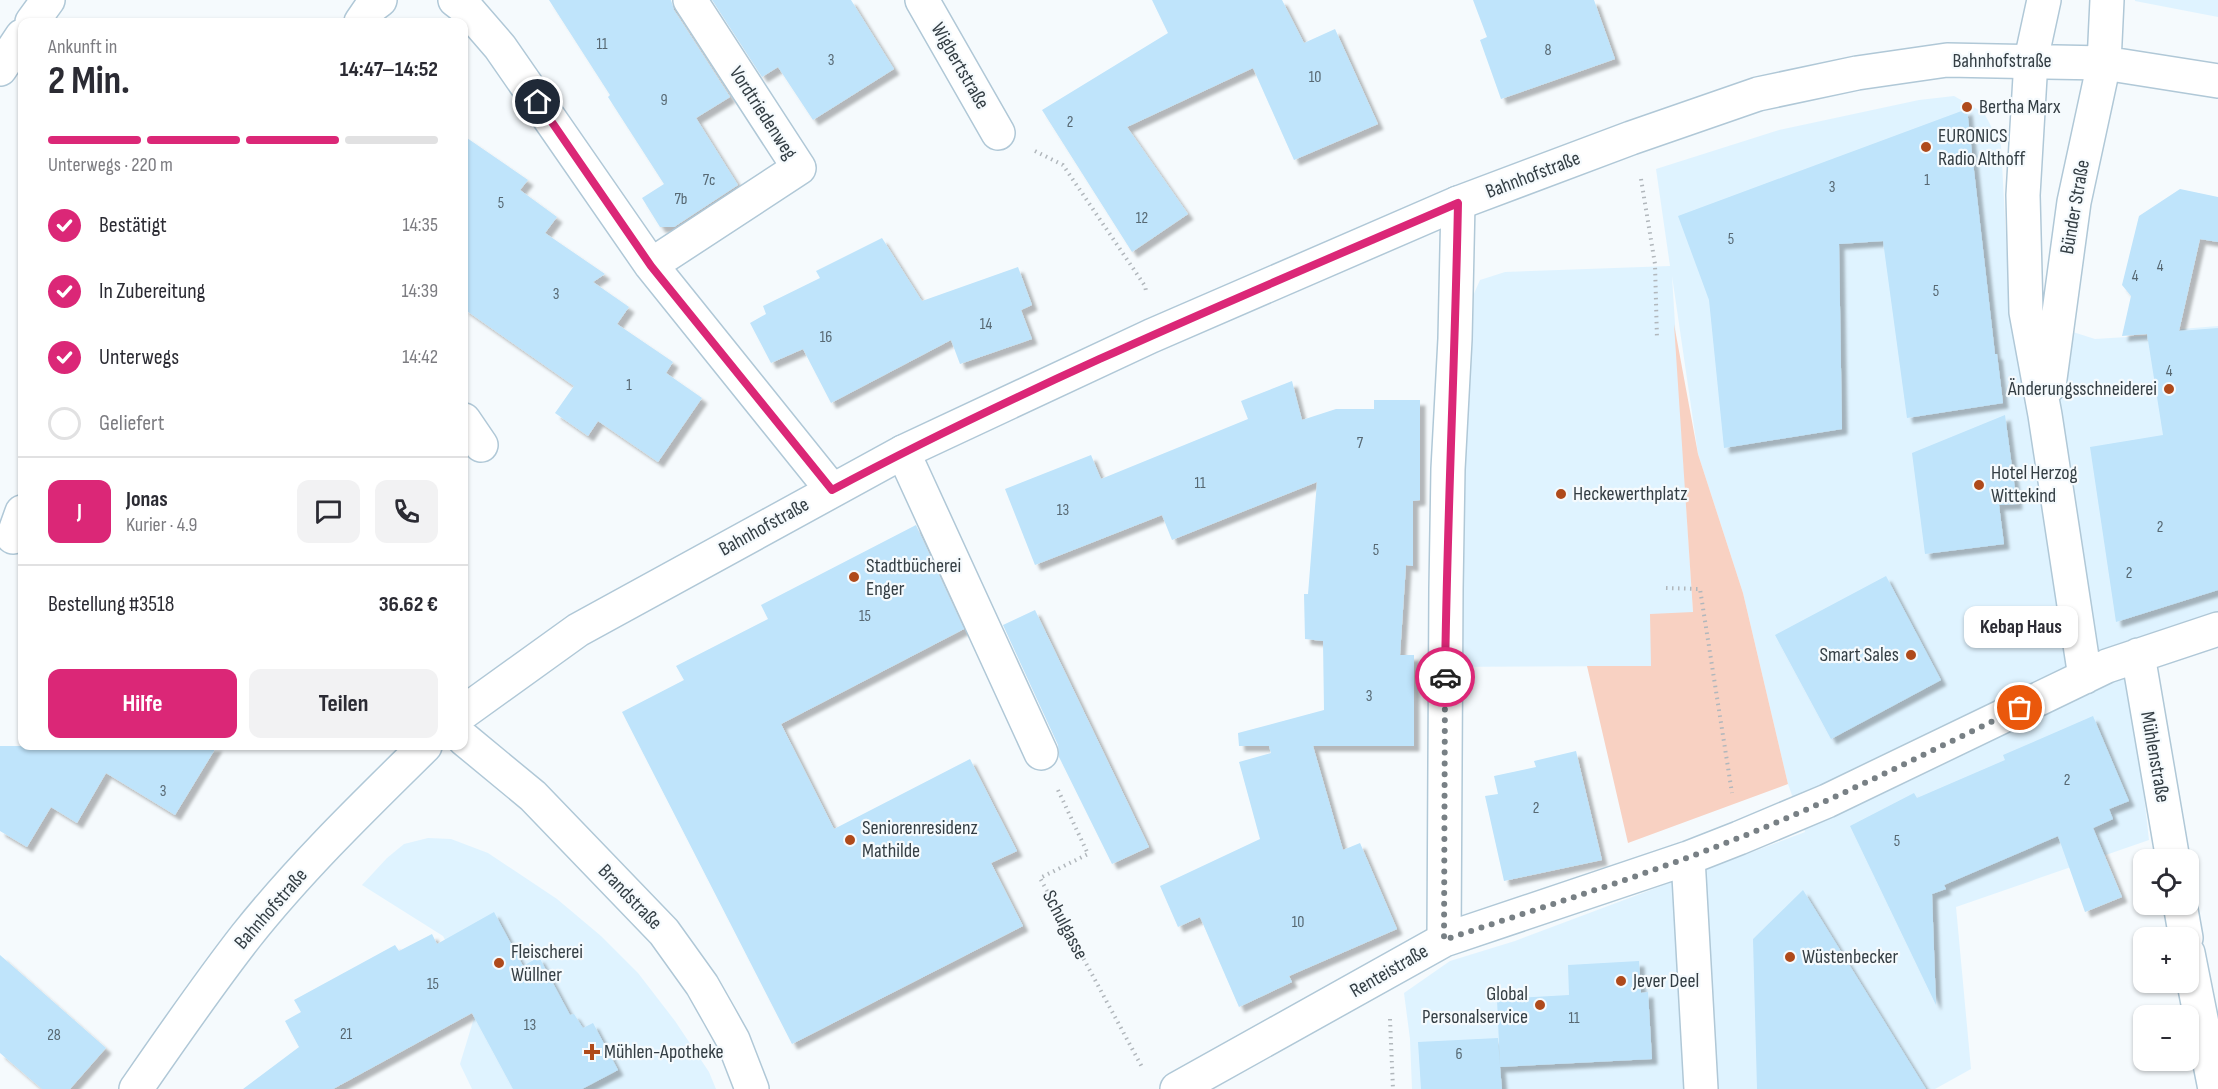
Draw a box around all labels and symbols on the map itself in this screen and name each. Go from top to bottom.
street label: Wigbertstraße [926,18,994,114]
house number: 11 [596,35,608,54]
house number: 8 [1544,41,1552,60]
street label: Bahnhofstraße [1952,49,2052,73]
house number: 3 [828,51,834,70]
street label: Vordtriedenweg [724,62,802,164]
house number: 10 [1309,68,1321,87]
pin [512,76,563,127]
house number: 9 [660,91,668,110]
place label: Bertha Marx [1979,95,2061,119]
marker: Bertha Marx [1960,100,1974,114]
house number: 2 [1067,113,1073,132]
place label: EURONICS Radio Althoff [1938,124,2026,171]
marker: EURONICS Radio Althoff [1919,140,1933,154]
street label: Bahnhofstraße [1482,146,1584,204]
street label: Bünder Straße [2055,158,2095,256]
house number: 7c [703,171,715,190]
house number: 1 [1924,171,1930,190]
house number: 3 [1829,178,1835,197]
house number: 7b [674,190,688,209]
house number: 5 [498,194,504,213]
house number: 12 [1136,209,1148,228]
house number: 5 [1728,230,1734,249]
house number: 4 [2157,257,2164,276]
house number: 4 [2132,267,2139,286]
house number: 5 [1933,282,1939,301]
house number: 3 [553,285,559,304]
house number: 14 [980,315,992,334]
house number: 16 [820,328,832,347]
house number: 4 [2166,362,2173,381]
house number: 1 [626,376,632,395]
place label: Änderungsschneiderei [2007,377,2157,401]
marker: Änderungsschneiderei [2162,382,2176,396]
house number: 7 [1357,434,1364,453]
place label: Hotel Herzog Wittekind [1991,461,2077,508]
house number: 11 [1194,474,1206,493]
marker: Hotel Herzog Wittekind [1972,478,1986,492]
place label: Heckewerthplatz [1573,482,1687,506]
marker: Heckewerthplatz [1554,487,1568,501]
street label: Bahnhofstraße [715,492,813,562]
house number: 13 [1057,501,1069,520]
house number: 2 [2157,518,2163,537]
house number: 5 [1373,541,1379,560]
place label: Stadtbücherei Enger [866,554,961,601]
house number: 2 [2126,564,2132,583]
marker: Stadtbücherei Enger [847,570,861,584]
callout: Kebap Haus [1963,606,2077,648]
house number: 15 [859,607,871,626]
place label: Smart Sales [1819,643,1899,667]
courier [1415,647,1475,707]
marker: Smart Sales [1904,648,1918,662]
pin [1994,682,2045,733]
house number: 3 [1366,687,1372,706]
street label: Mühlenstraße [2135,710,2175,804]
house number: 2 [2064,771,2070,790]
house number: 3 [160,782,166,801]
house number: 2 [1533,799,1539,818]
place label: Seniorenresidenz Mathilde [862,816,978,863]
house number: 5 [1894,832,1900,851]
marker: Seniorenresidenz Mathilde [843,833,857,847]
street label: Brandstraße [593,859,667,935]
street label: Bahnhofstraße [229,864,313,954]
street label: Schulgasse [1037,886,1093,964]
house number: 10 [1292,913,1304,932]
street label: Renteistraße [1346,939,1432,1003]
place label: Fleischerei Wüllner [511,940,583,987]
place label: Wüstenbecker [1802,945,1899,969]
marker: Wüstenbecker [1783,950,1797,964]
marker: Fleischerei Wüllner [492,956,506,970]
place label: Jever Deel [1632,969,1699,993]
marker: Jever Deel [1614,974,1628,988]
house number: 15 [427,975,439,994]
place label: Global Personalservice [1422,982,1528,1029]
marker: Global Personalservice [1533,998,1547,1012]
house number: 11 [1568,1009,1580,1028]
house number: 13 [524,1016,536,1035]
house number: 21 [340,1025,353,1044]
house number: 28 [47,1026,61,1045]
place label: Mühlen-Apotheke [604,1040,724,1064]
marker: Mühlen-Apotheke [585,1045,599,1059]
house number: 6 [1455,1045,1463,1064]

